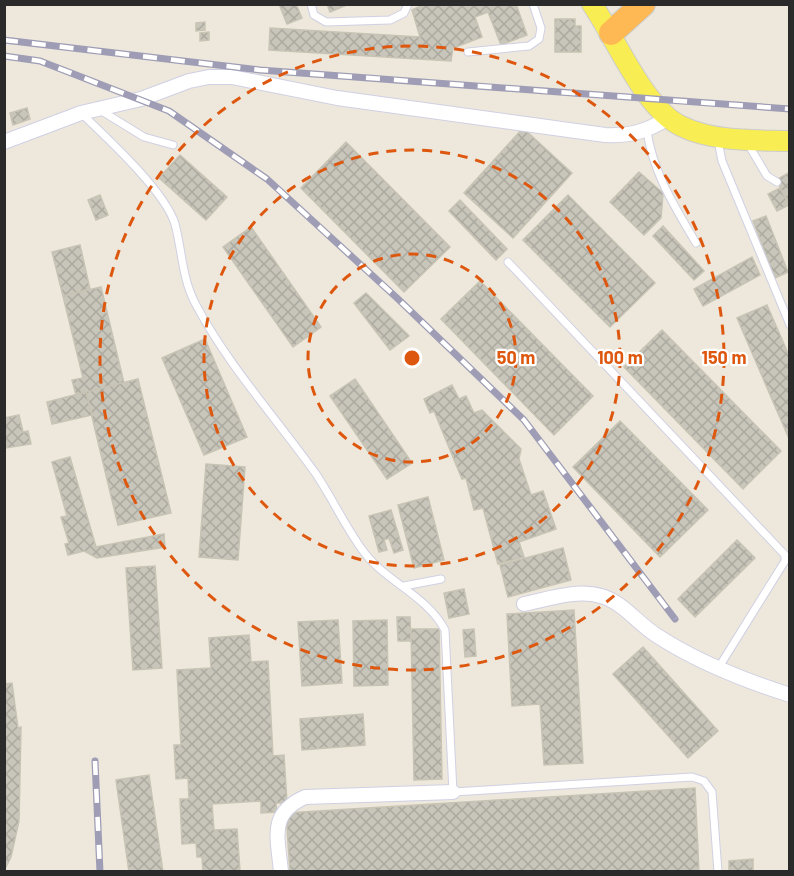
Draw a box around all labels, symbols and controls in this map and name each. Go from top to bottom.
text: 50 m [497,346,535,368]
text: 100 m [597,346,643,368]
text: 150 m [702,346,746,368]
centre of rings [402,348,422,368]

